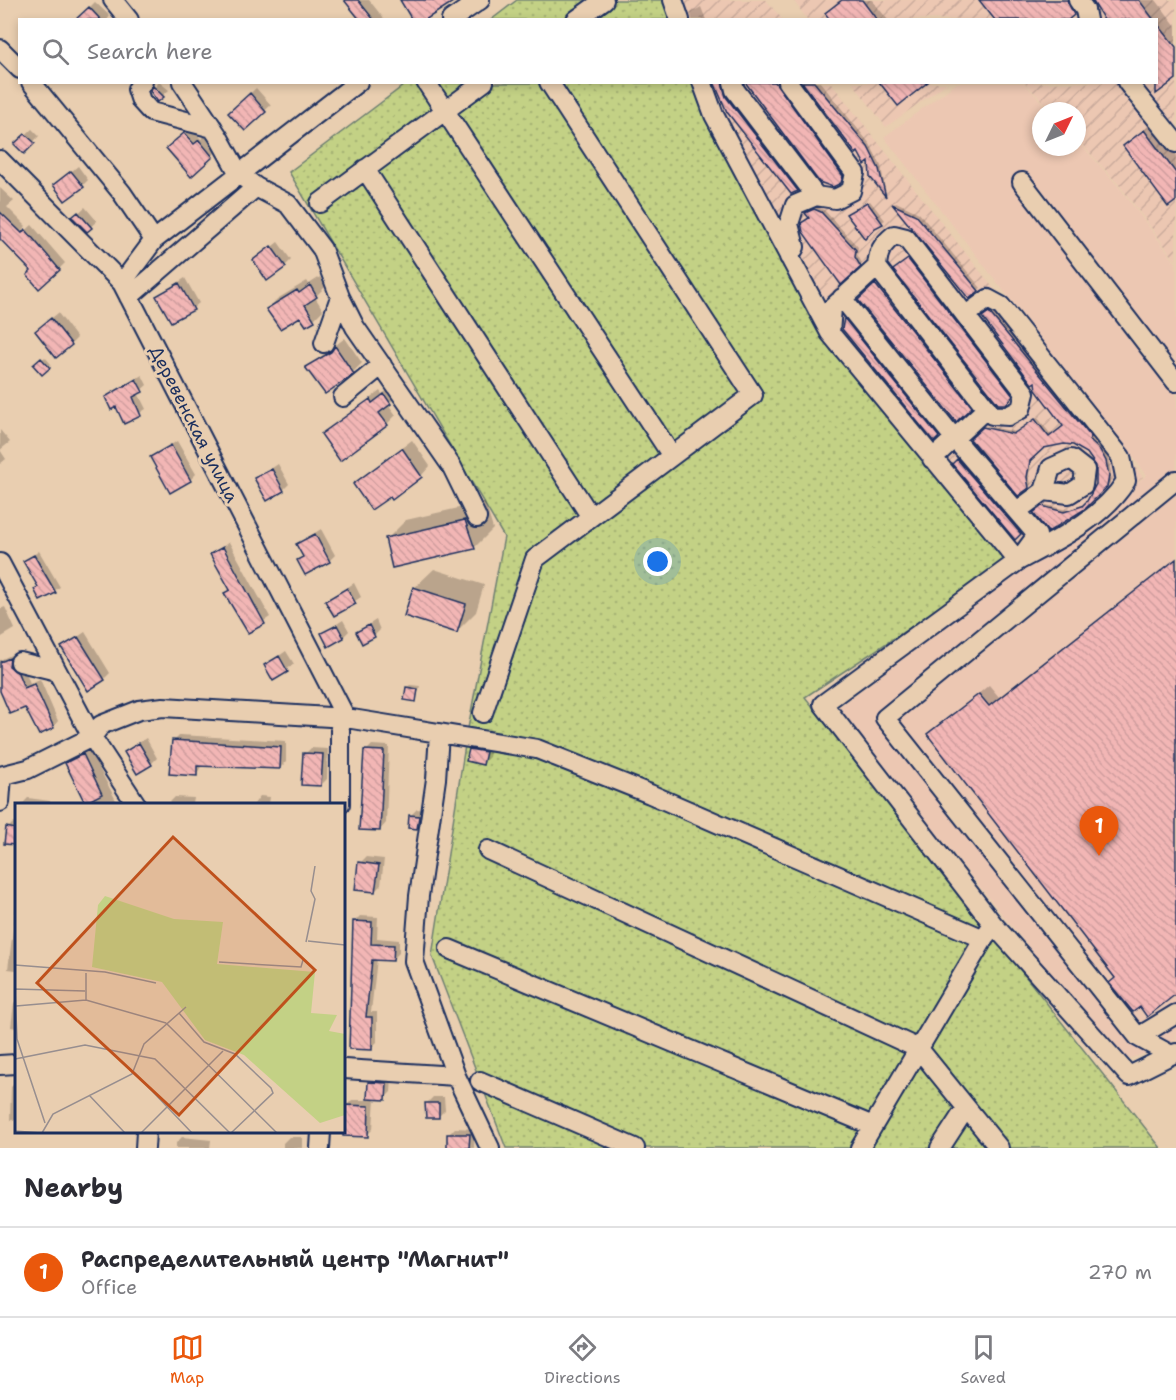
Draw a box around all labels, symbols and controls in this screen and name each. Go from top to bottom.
search box [18,18,1158,84]
icon: search [39,35,72,68]
text: Search here [87,37,213,66]
north arrow [1032,102,1086,156]
street label: Деревенская улица [144,341,244,507]
your location [643,547,672,576]
inset map [15,803,345,1133]
pin: 1 [1080,806,1118,856]
text: Nearby [24,1170,123,1205]
text: Распределительный центр "Магнит" [81,1245,509,1274]
text: 1 [39,1259,48,1285]
text: 270 m [1088,1259,1152,1285]
text: Office [81,1274,137,1300]
tab: Map [170,1331,204,1388]
tab: Directions [544,1331,621,1388]
tab: Saved [961,1331,1006,1388]

